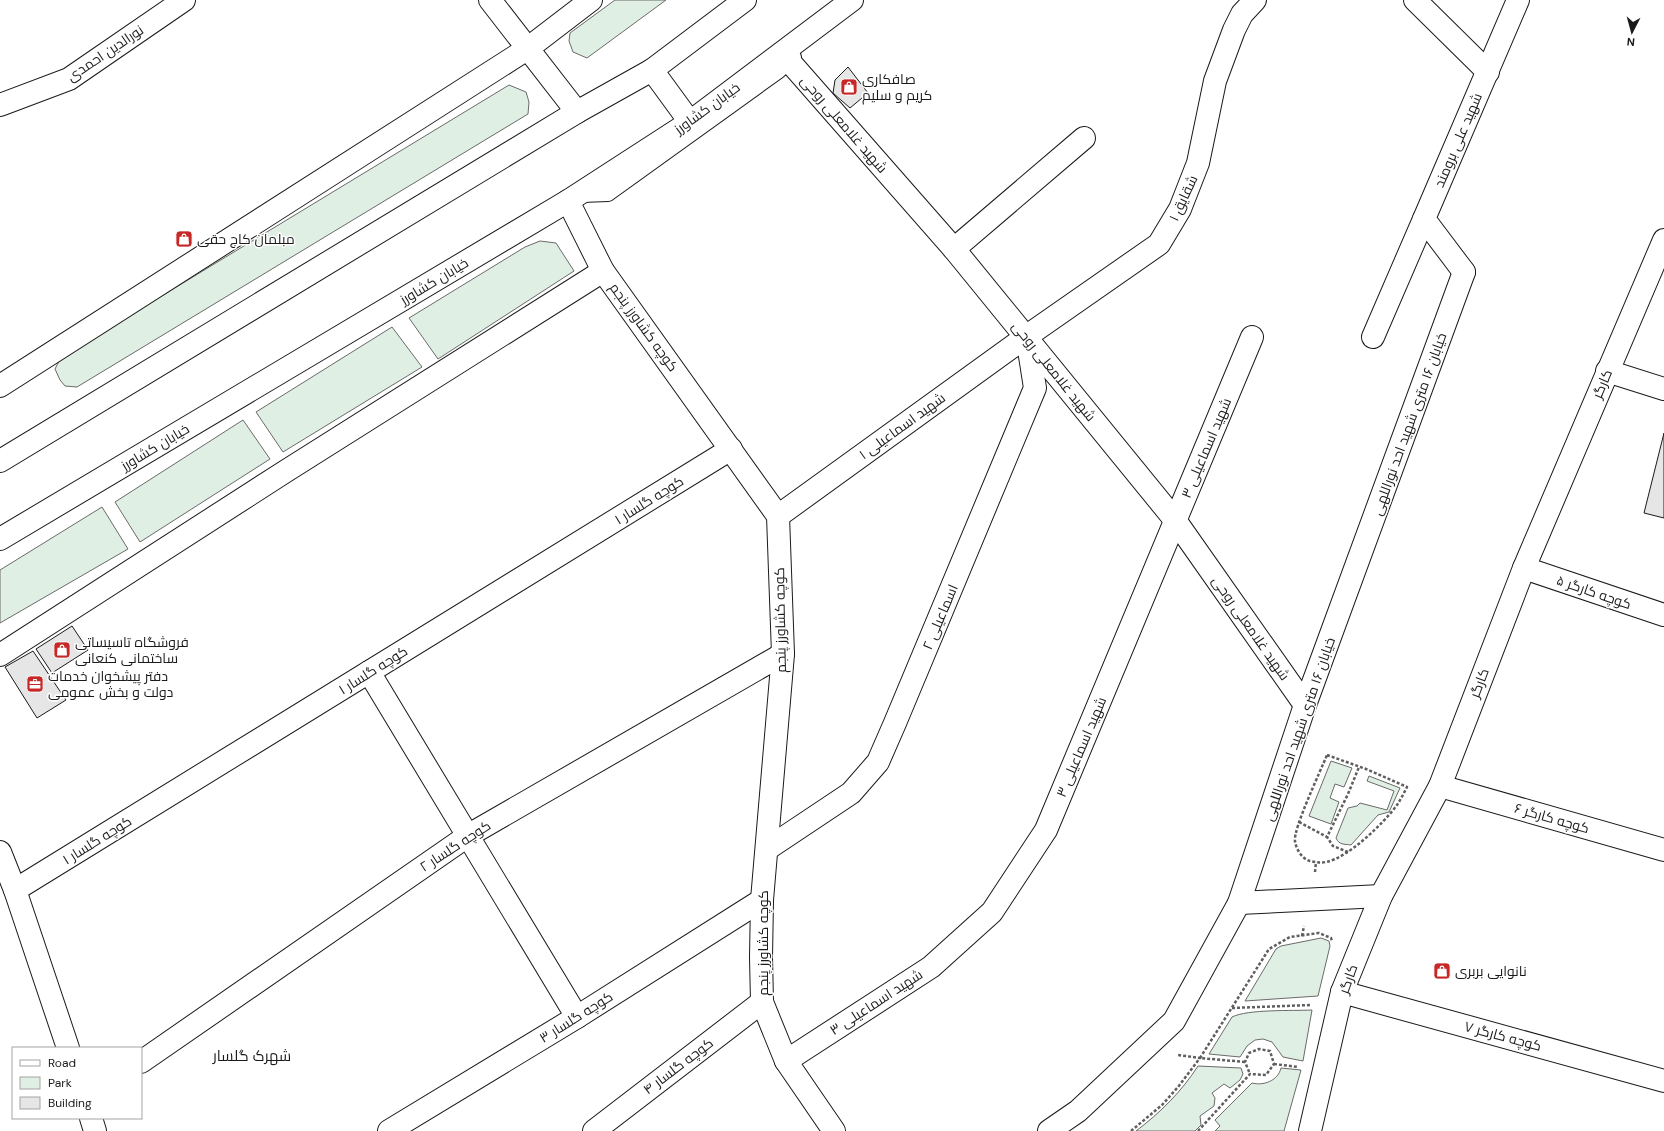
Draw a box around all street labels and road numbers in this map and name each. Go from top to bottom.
street label: نورالدین احمدی [63,21,147,85]
street label: شهید غلامعلی روحی [797,71,891,177]
street label: خیابان کشاورز [670,78,743,138]
street label: شهید علی برومند [1430,90,1486,190]
street label: شقایق ۱ [1164,172,1202,224]
street label: خیابان کشاورز [396,253,472,309]
street label: کوچه کشاورز پنجم [605,279,682,376]
street label: شهید غلامعلی روحی [1008,317,1100,425]
street label: خیابان ۱۶ متری شهید احد نوراللهی [1368,330,1450,518]
street label: کارگر [1587,367,1616,402]
street label: شهید اسماعیلی ۱ [855,389,949,463]
street label: شهید اسماعیلی ۳ [1177,395,1235,501]
street label: خیابان کشاورز [117,419,193,475]
street label: کوچه گلسار ۱ [611,472,687,529]
street label: کوچه کشاورز پنجم [770,567,791,673]
street label: کوچه کارگر ۵ [1554,571,1634,614]
street label: شهید غلامعلی روحی [1208,572,1294,684]
street label: اسماعیلی ۲ [918,582,962,652]
street label: خیابان ۱۶ متری شهید احد نوراللهی [1259,635,1339,823]
street label: کوچه گلسار ۱ [335,642,411,699]
street label: کارگر [1465,666,1493,701]
street label: شهید اسماعیلی ۳ [1052,694,1110,800]
street label: کوچه کارگر ۶ [1512,799,1592,838]
street label: کوچه گلسار ۱ [59,812,135,869]
street label: کوچه گلسار ۲ [416,816,494,876]
street label: کوچه کشاورز پنجم [754,890,773,996]
street label: کارگر [1334,962,1362,997]
street label: شهید اسماعیلی ۳ [826,965,926,1039]
street label: کوچه گلسار ۳ [536,987,617,1048]
street label: کوچه کارگر ۷ [1462,1017,1544,1056]
street label: کوچه گلسار ۴ [639,1034,717,1099]

